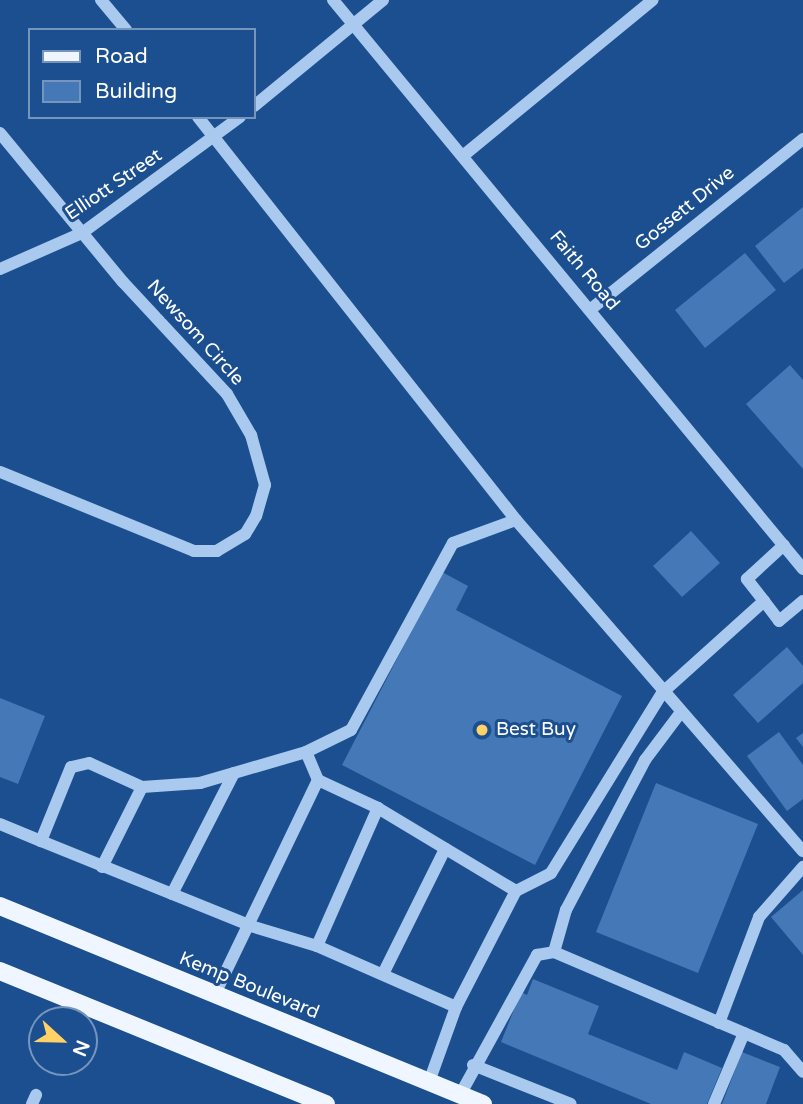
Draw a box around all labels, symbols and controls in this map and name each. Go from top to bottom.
legend [28,28,256,119]
text: Road [95,44,148,69]
text: Building [95,79,177,104]
street label: Elliott Street [61,144,167,226]
street label: Gossett Drive [631,162,739,256]
street label: Faith Road [544,227,624,315]
street label: Newsom Circle [142,275,248,391]
place label: Best Buy [496,719,576,741]
marker: Best Buy [474,722,490,738]
street label: Kemp Boulevard [176,948,322,1024]
north arrow [28,1006,98,1076]
text: N [68,1037,94,1059]

